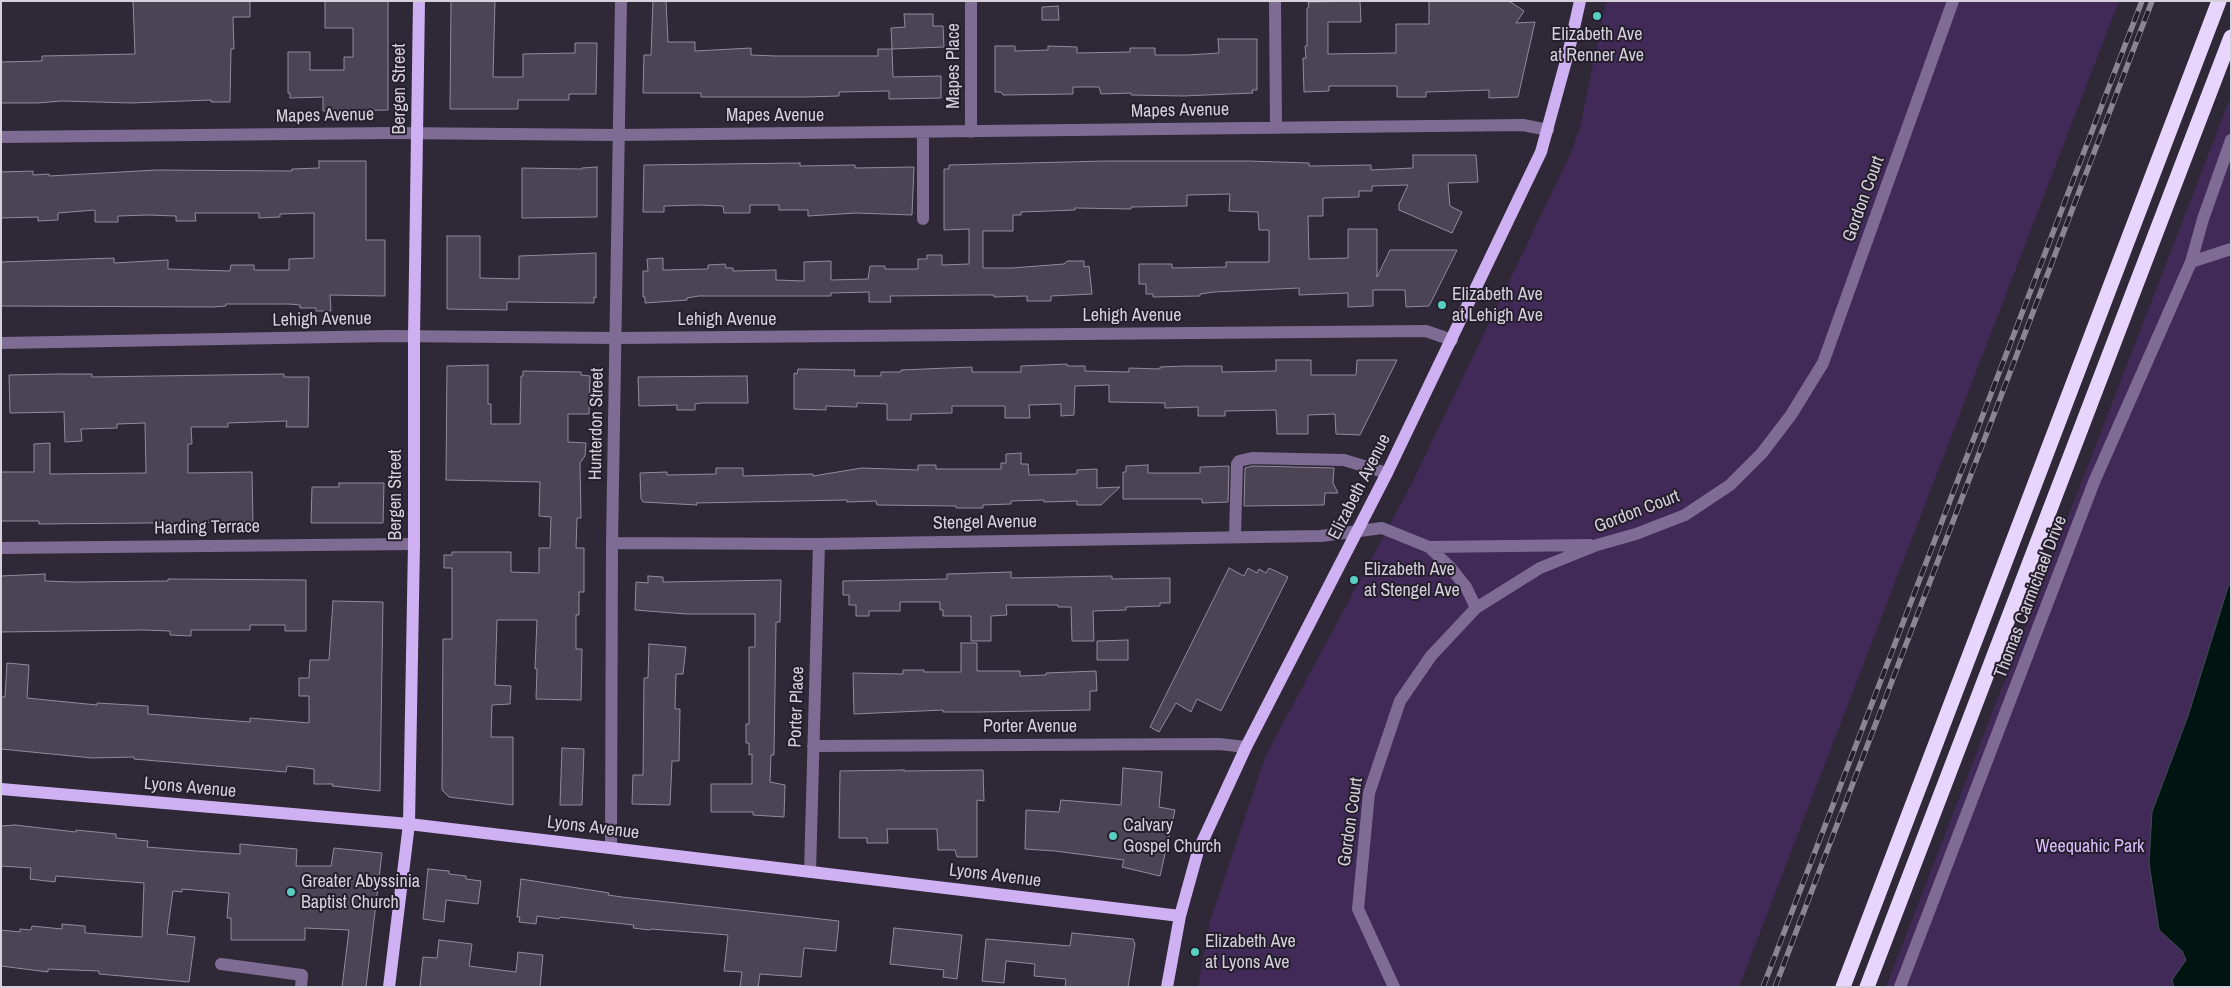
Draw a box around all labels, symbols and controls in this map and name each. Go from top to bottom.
marker: Elizabeth Ave at Renner Ave [1591,10,1603,22]
street label: Mapes Place [943,23,965,109]
place label: Elizabeth Ave at Renner Ave [1550,24,1644,66]
street label: Bergen Street [389,43,411,135]
street label: Mapes Avenue [1131,99,1229,123]
street label: Mapes Avenue [276,104,374,128]
street label: Mapes Avenue [726,105,824,127]
street label: Gordon Court [1839,153,1889,245]
place label: Elizabeth Ave at Lehigh Ave [1452,284,1543,326]
marker: Elizabeth Ave at Lehigh Ave [1436,299,1448,311]
street label: Lehigh Avenue [1082,305,1182,327]
street label: Lehigh Avenue [272,308,372,332]
street label: Lehigh Avenue [677,309,777,331]
street label: Hunterdon Street [585,368,609,480]
street label: Elizabeth Avenue [1324,431,1396,543]
street label: Bergen Street [385,449,407,541]
street label: Gordon Court [1591,486,1683,538]
street label: Stengel Avenue [933,511,1037,535]
street label: Thomas Carmichael Drive [1990,513,2072,681]
street label: Harding Terrace [154,516,260,540]
place label: Elizabeth Ave at Stengel Ave [1364,559,1460,602]
marker: Elizabeth Ave at Stengel Ave [1348,574,1360,586]
street label: Porter Place [785,666,809,748]
street label: Porter Avenue [983,716,1077,738]
street label: Lyons Avenue [143,773,237,803]
street label: Gordon Court [1334,776,1368,868]
street label: Lyons Avenue [546,812,640,844]
place label: Calvary Gospel Church [1123,815,1221,858]
marker: Calvary Gospel Church [1107,830,1119,842]
park label: Weequahic Park [2036,836,2144,858]
street label: Lyons Avenue [948,860,1042,892]
place label: Greater Abyssinia Baptist Church [301,871,420,914]
marker: Greater Abyssinia Baptist Church [285,886,297,898]
place label: Elizabeth Ave at Lyons Ave [1205,931,1296,974]
marker: Elizabeth Ave at Lyons Ave [1189,946,1201,958]

